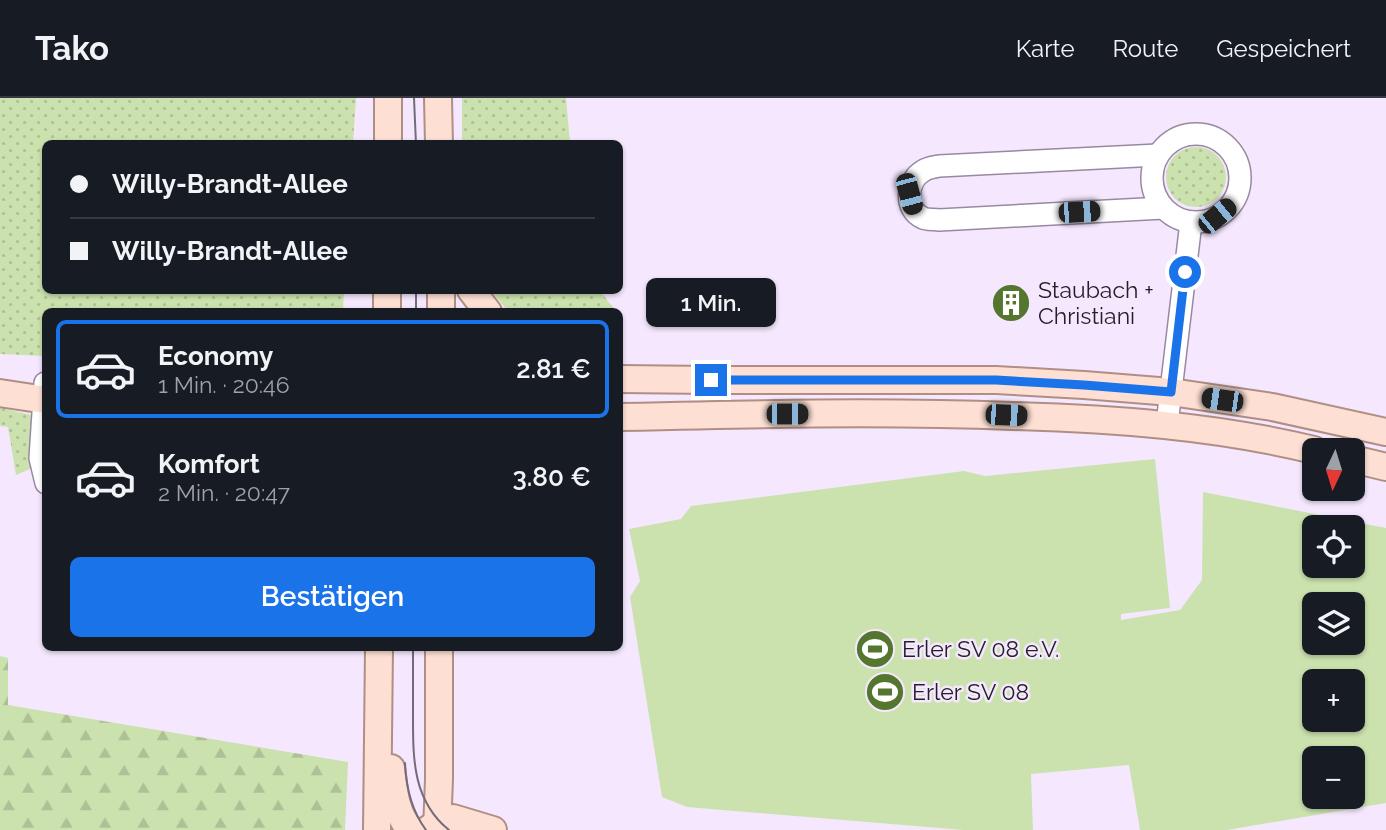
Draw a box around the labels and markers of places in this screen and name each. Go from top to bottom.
place label: Staubach + Christiani [1038,276,1154,329]
building icon: Staubach + Christiani [990,282,1032,324]
sports icon: Erler SV 08 e.V. [854,628,896,670]
place label: Erler SV 08 e.V. [902,635,1059,662]
sports icon: Erler SV 08 [864,671,906,713]
place label: Erler SV 08 [912,678,1029,705]

